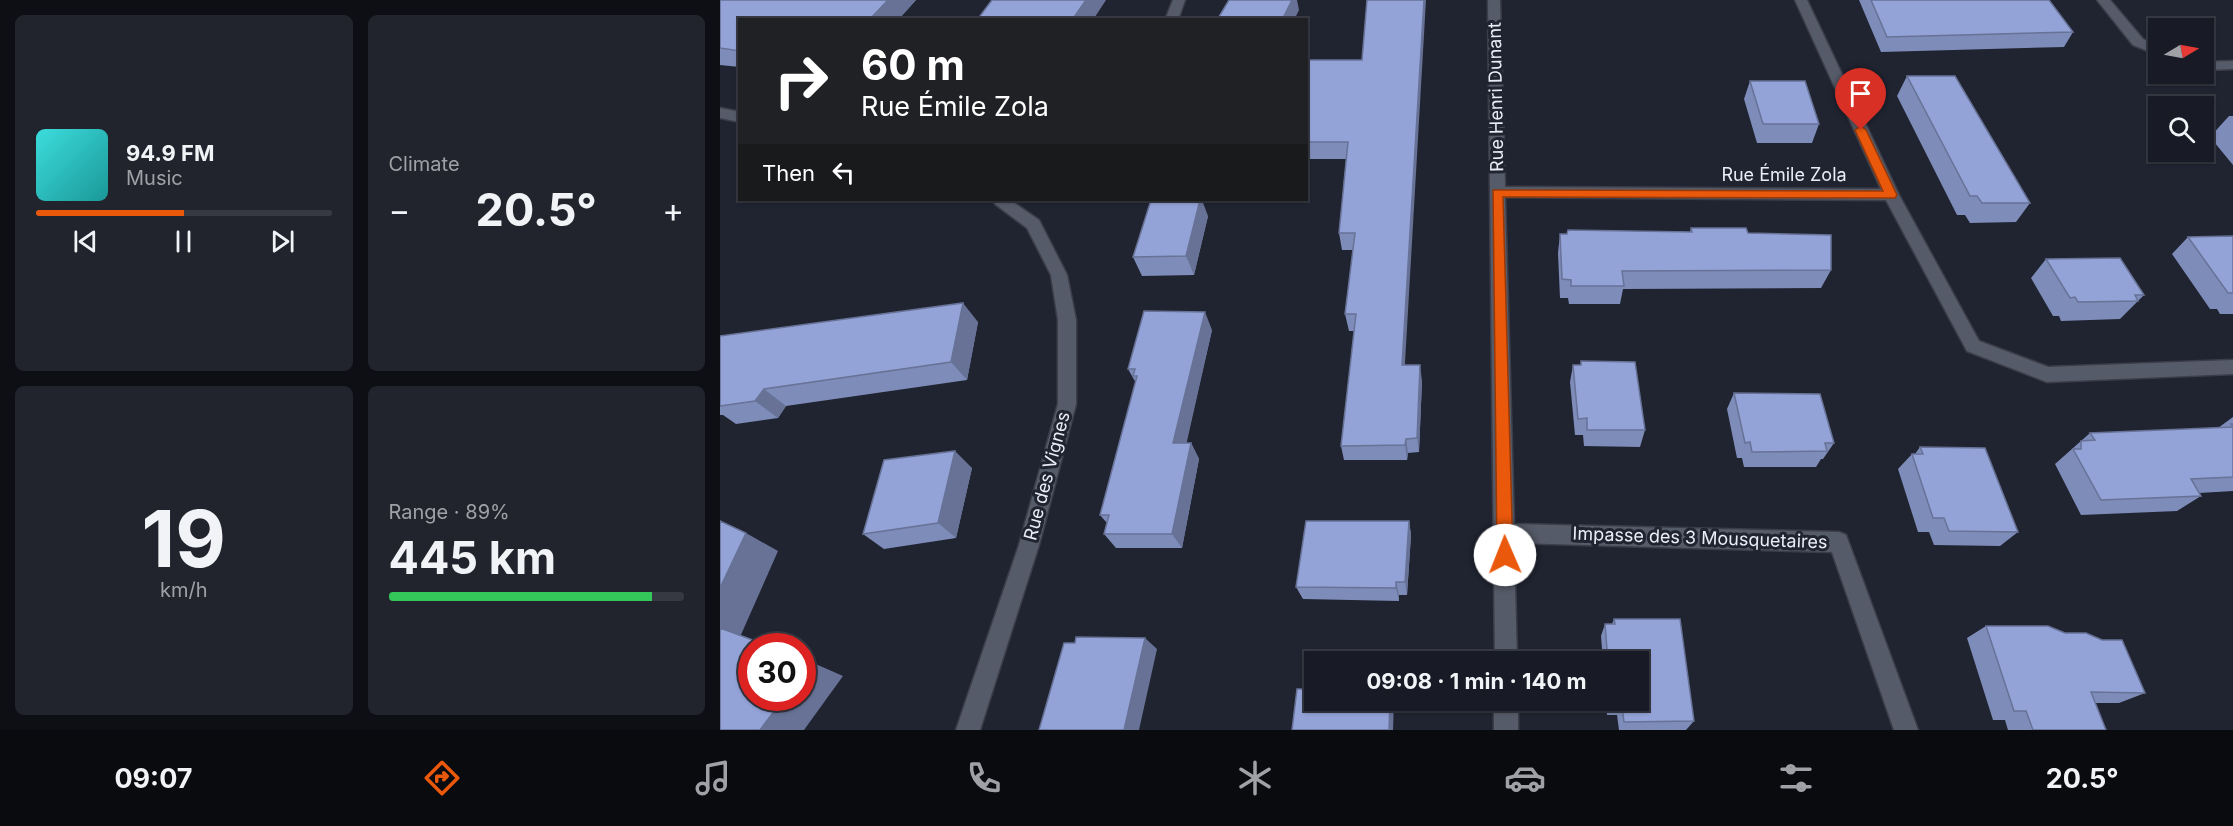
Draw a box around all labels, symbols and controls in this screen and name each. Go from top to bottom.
north arrow [2148,18,2214,84]
map controls [2148,18,2214,162]
street label: Rue Henri Dunant [1484,22,1507,172]
text: 60 m [861,39,965,90]
icon: right [762,42,840,120]
pin [1835,68,1886,130]
icon: arrive [1844,77,1877,110]
text: Rue Émile Zola [861,90,1049,123]
button: search [2148,96,2214,162]
text: 94.9 FM [126,140,214,166]
text: Climate [389,152,460,176]
icon: left [827,156,860,189]
text: Then [762,160,815,186]
street label: Rue Émile Zola [1721,163,1847,185]
text: Music [126,166,183,190]
text: 20.5° [476,182,597,237]
text: − [389,190,410,230]
text: + [662,190,684,230]
icon: previous [69,225,102,258]
icon: pause [167,225,200,258]
icon: next [266,225,299,258]
street label: Rue des Vignes [1019,409,1074,542]
text: 19 [142,491,226,586]
text: Range · 89% [389,500,510,524]
position arrow [1473,523,1537,587]
street label: Impasse des 3 Mousquetaires [1572,523,1828,552]
text: 445 km [389,530,556,585]
text: km/h [160,578,208,602]
speed limit sign: 30 [738,633,816,711]
text: 09:08 · 1 min · 140 m [1366,668,1587,694]
icon: directions [421,757,463,799]
icon: music [692,757,734,799]
icon: phone [963,757,1005,799]
icon: climate [1234,757,1276,799]
icon: car [1504,757,1546,799]
icon: filters [1775,757,1817,799]
text: 09:07 [114,762,193,795]
text: 20.5° [2046,762,2119,795]

